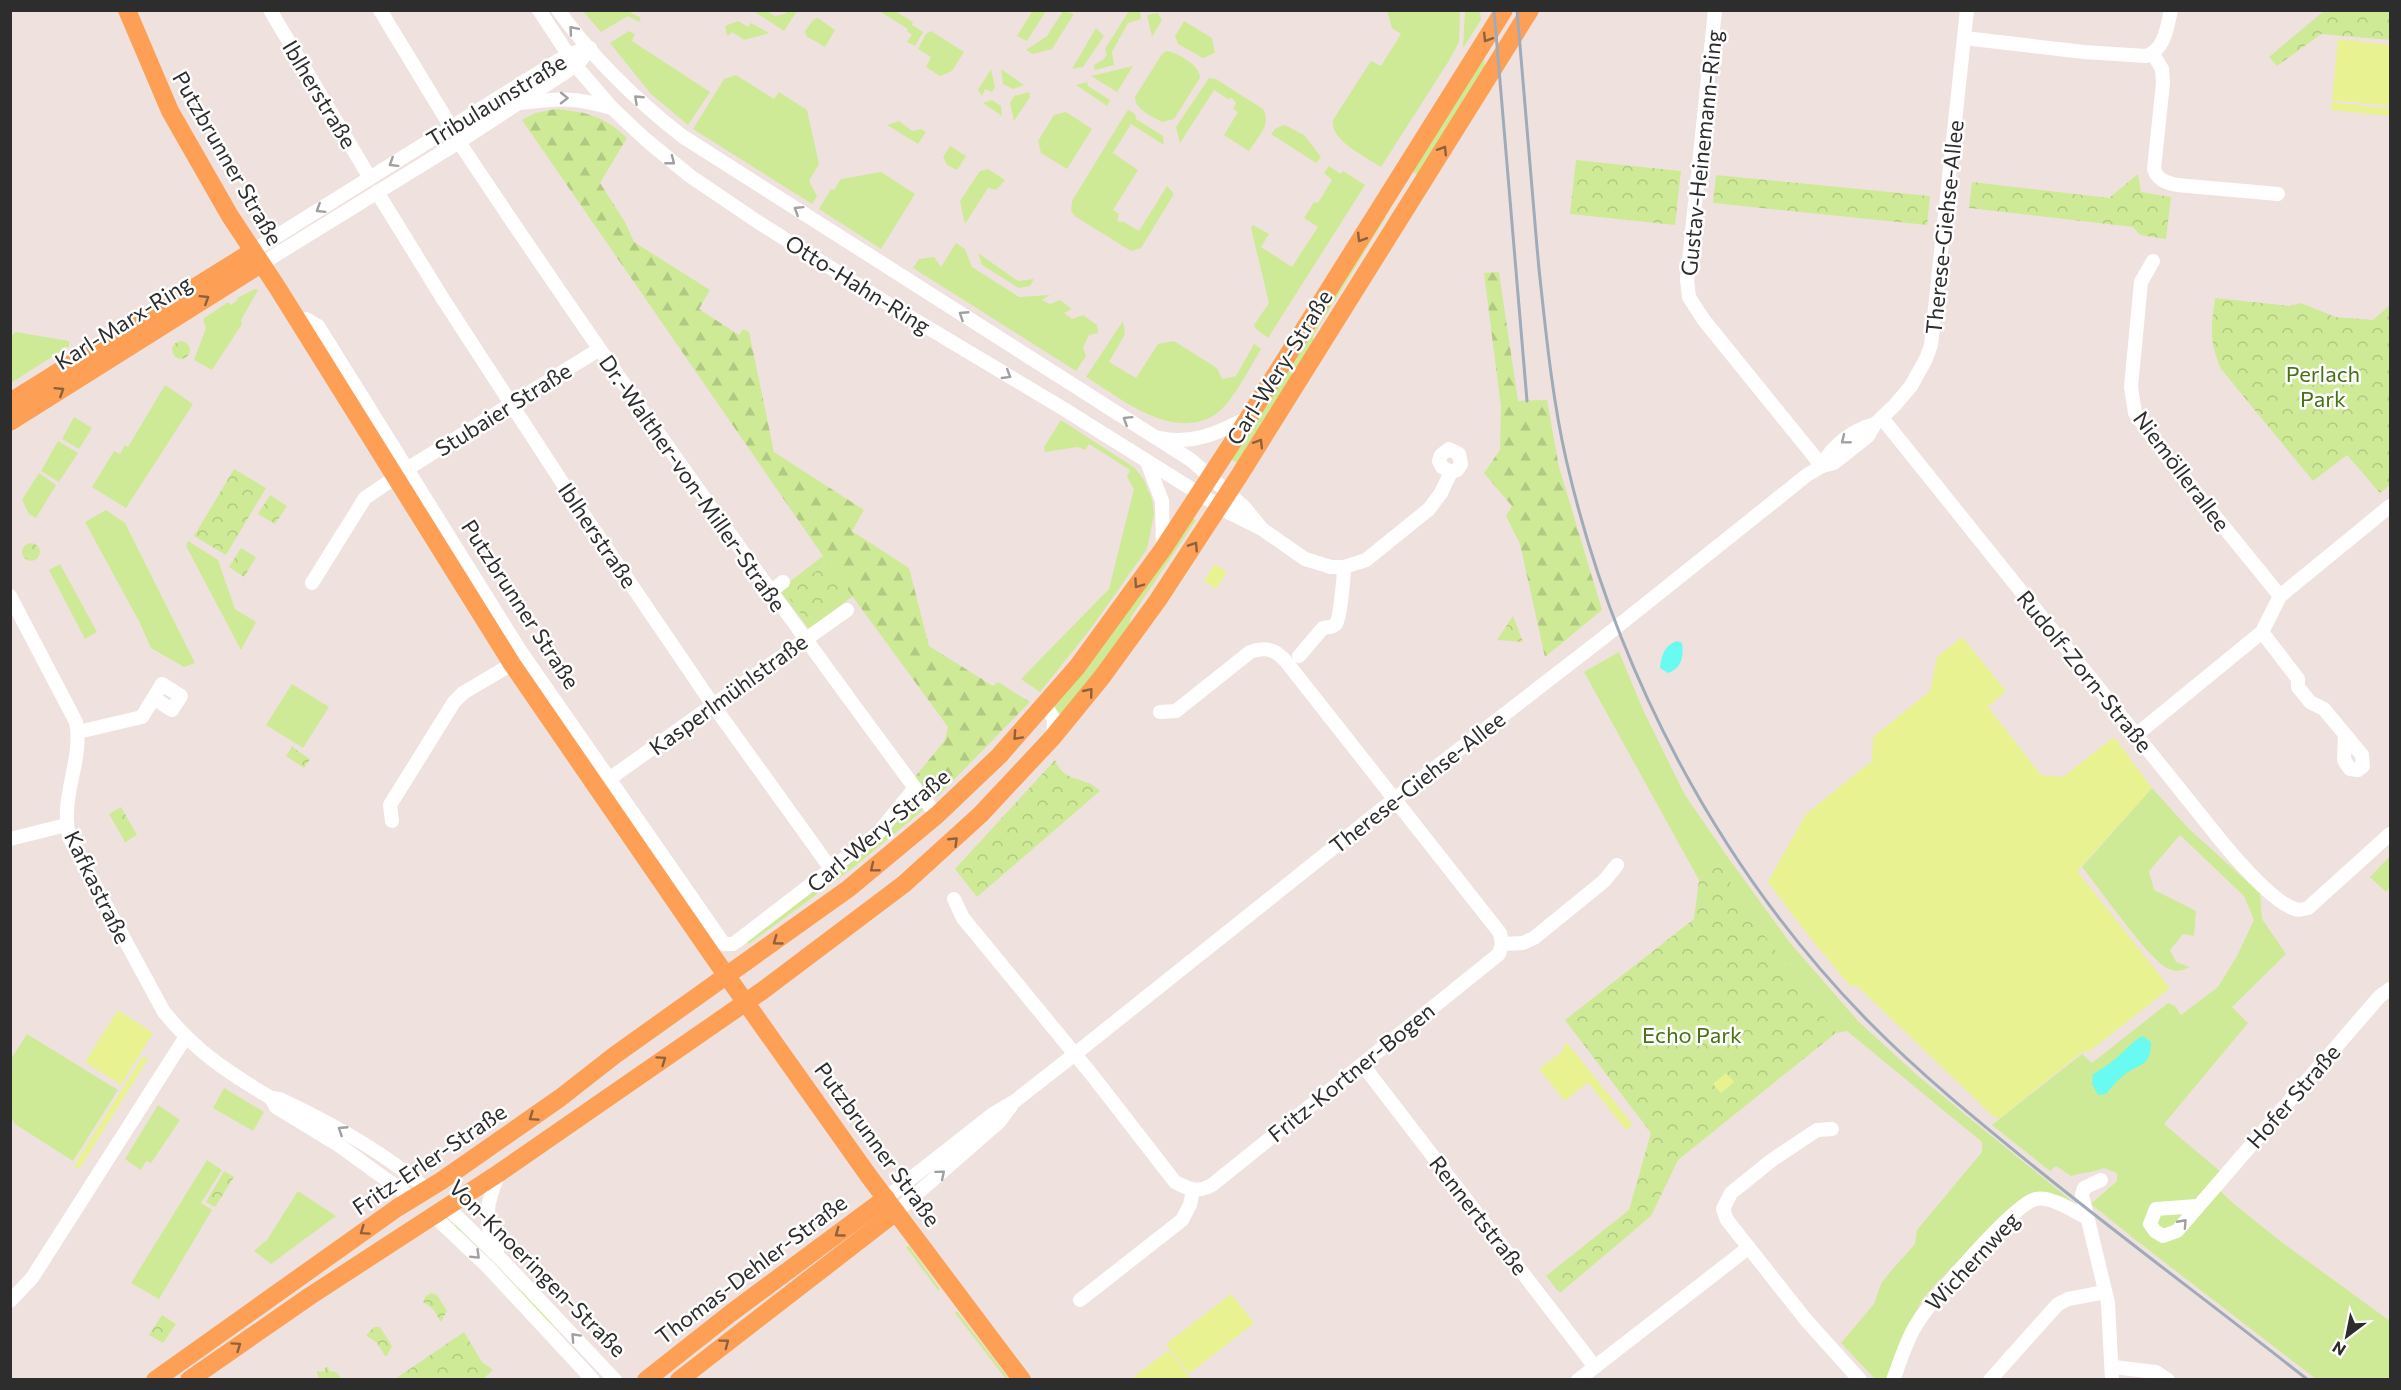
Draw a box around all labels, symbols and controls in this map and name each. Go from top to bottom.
one-way arrow [570,26,581,37]
street label: Gustav-Heinemann-Ring [1675,29,1727,277]
one-way arrow [1483,32,1495,42]
street label: Iblherstraße [277,35,363,153]
street label: Tribulaunstraße [421,48,571,152]
street label: Putzbrunner Straße [167,66,289,250]
one-way arrow [560,92,569,105]
one-way arrow [635,95,645,106]
street label: Therese-Giehse-Allee [1919,119,1969,335]
one-way arrow [1436,145,1447,156]
one-way arrow [665,154,676,165]
one-way arrow [389,156,399,168]
one-way arrow [316,202,327,213]
one-way arrow [794,206,804,218]
street label: Otto-Hahn-Ring [781,229,935,339]
one-way arrow [1357,232,1369,242]
street label: Karl-Marx-Ring [49,269,197,375]
street label: Carl-Wery-Straße [1220,284,1338,450]
one-way arrow [199,295,210,306]
one-way arrow [958,311,969,322]
street label: Dr.-Walther-von-Miller-Straße [594,349,792,617]
street label: Stubaier Straße [430,356,576,462]
park label: Perlach Park [2286,360,2360,412]
one-way arrow [1001,368,1011,380]
one-way arrow [54,386,64,398]
street label: Niemöllerallee [2128,406,2236,536]
one-way arrow [1123,415,1133,427]
one-way arrow [1840,433,1851,444]
one-way arrow [1252,439,1264,449]
street label: Iblherstraße [553,477,643,593]
street label: Putzbrunner Straße [456,514,586,694]
one-way arrow [1187,542,1198,553]
one-way arrow [1134,577,1145,588]
street label: Rudolf-Zorn-Straße [2012,585,2158,757]
street label: Kasperlmühlstraße [644,628,812,760]
one-way arrow [1082,688,1093,699]
street label: Therese-Giehse-Allee [1324,705,1510,859]
one-way arrow [1013,729,1024,740]
street label: Carl-Wery-Straße [801,763,955,897]
street label: Kafkastraße [59,826,137,948]
one-way arrow [946,837,957,848]
one-way arrow [870,861,881,872]
one-way arrow [772,934,783,945]
street label: Fritz-Kortner-Bogen [1262,997,1440,1147]
park label: Echo Park [1642,1021,1742,1048]
street label: Hofer Straße [2241,1038,2345,1154]
one-way arrow [655,1056,666,1067]
street label: Putzbrunner Straße [809,1057,947,1231]
street label: Fritz-Erler-Straße [347,1098,511,1220]
one-way arrow [529,1110,540,1121]
one-way arrow [338,1126,349,1137]
street label: Rennertstraße [1424,1150,1534,1280]
one-way arrow [934,1171,945,1182]
street label: Von-Knoeringen-Straße [444,1174,632,1362]
street label: Thomas-Dehler-Straße [650,1188,852,1350]
street label: Wichernweg [1919,1206,2025,1316]
one-way arrow [2176,1219,2187,1230]
one-way arrow [360,1224,371,1235]
one-way arrow [834,1226,845,1237]
one-way arrow [468,1248,479,1259]
north arrow [2317,1306,2377,1366]
one-way arrow [571,1333,582,1344]
text: N [2329,1338,2349,1360]
one-way arrow [718,1340,729,1351]
one-way arrow [230,1342,241,1353]

